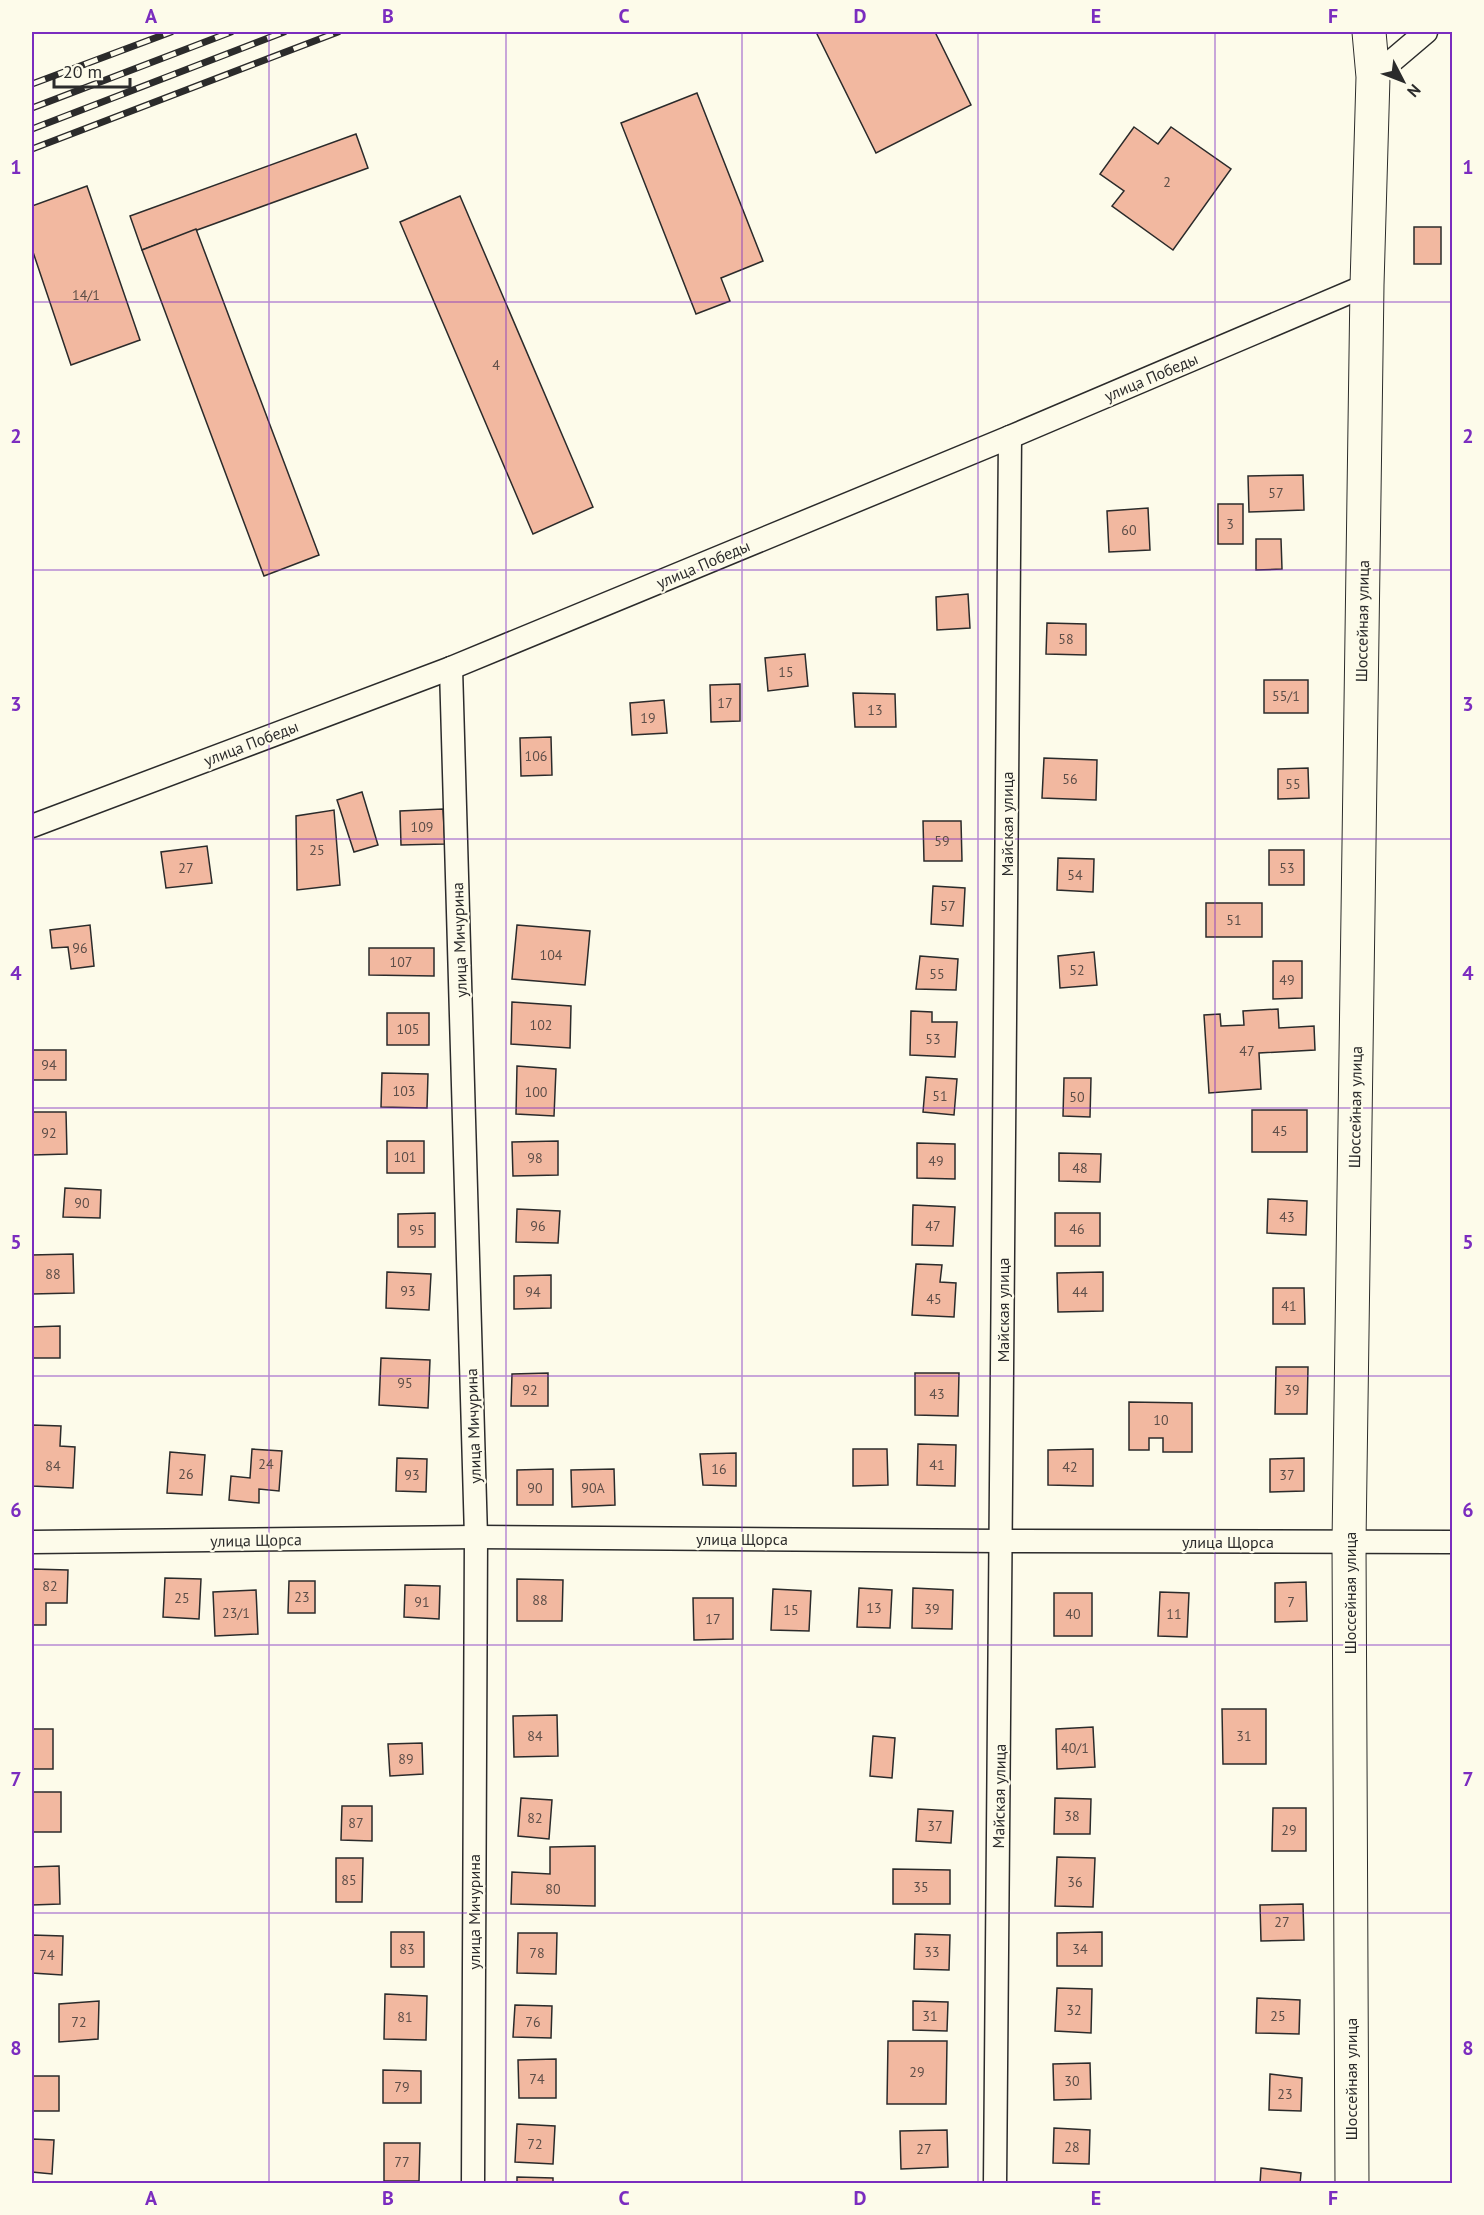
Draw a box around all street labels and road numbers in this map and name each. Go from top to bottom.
street label: улица Победы [1101,348,1201,406]
street label: улица Победы [653,535,753,593]
street label: Шоссейная улица [1351,560,1373,682]
street label: улица Победы [201,716,301,770]
street label: Майская улица [997,772,1017,876]
street label: улица Мичурина [447,882,471,998]
street label: Шоссейная улица [1344,1046,1366,1168]
street label: Майская улица [993,1258,1013,1362]
street label: улица Мичурина [461,1368,485,1484]
street label: улица Щорса [210,1529,302,1551]
street label: улица Щорса [696,1529,788,1549]
street label: улица Щорса [1182,1532,1274,1552]
street label: Шоссейная улица [1340,1532,1360,1654]
street label: Майская улица [988,1743,1010,1849]
street label: улица Мичурина [464,1854,484,1970]
street label: Шоссейная улица [1341,2018,1361,2140]

